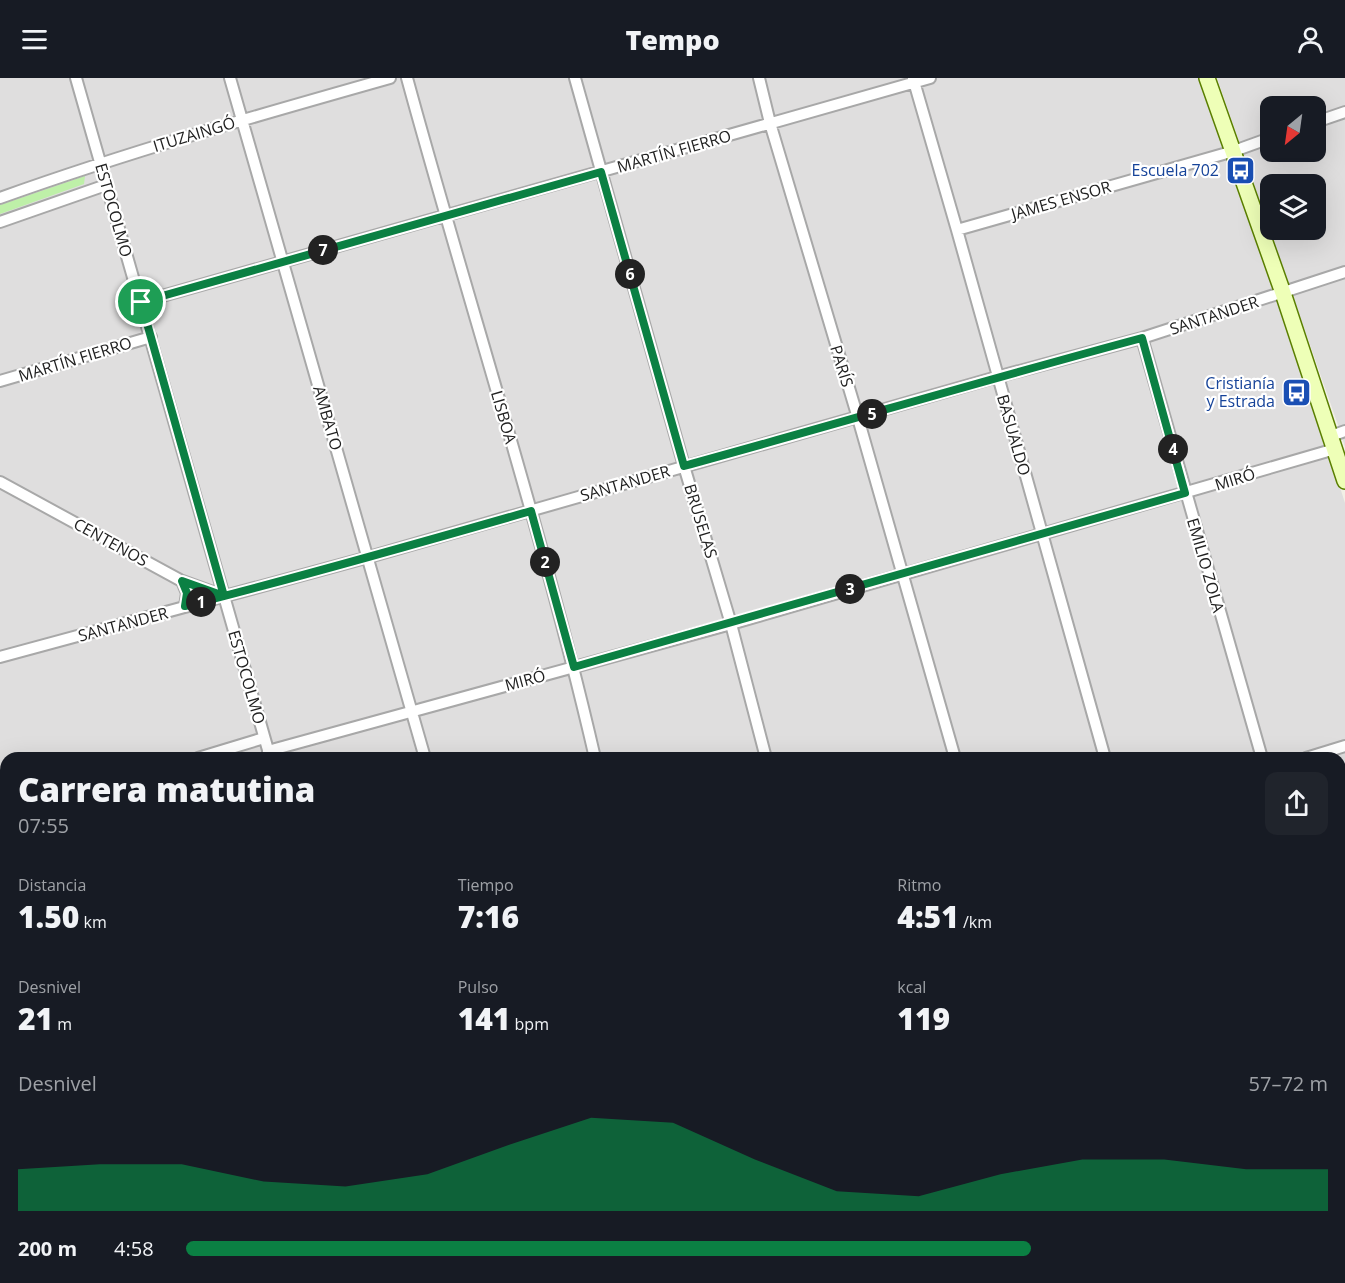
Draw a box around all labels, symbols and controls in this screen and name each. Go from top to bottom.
text: Tempo [625,21,720,58]
icon: menu [18,23,51,56]
icon: person [1294,23,1327,56]
north arrow [1260,96,1326,162]
map controls [1260,96,1326,240]
street label: ITUZAINGÓ [150,111,238,157]
street label: MARTÍN FIERRO [614,124,734,178]
bus stop icon: Escuela 702 [1224,154,1256,186]
place label: Escuela 702 [1131,159,1219,181]
street label: ESTOCOLMO [90,161,138,259]
button: layers [1260,174,1326,240]
street label: JAMES ENSOR [1007,175,1113,225]
pin: 7 [308,235,338,265]
text: 7 [318,239,328,261]
pin: 6 [615,259,645,289]
text: 6 [625,263,635,285]
pin [115,276,166,327]
icon: arrive [124,285,157,318]
street label: SANTANDER [1167,290,1261,340]
street label: MARTÍN FIERRO [16,331,134,387]
street label: PARÍS [825,342,859,390]
place label: Cristianía y Estrada [1205,372,1275,412]
bus stop icon: Cristianía y Estrada [1280,376,1312,408]
street label: AMBATO [308,383,348,453]
street label: LISBOA [486,388,522,447]
street label: BASUALDO [992,392,1036,478]
pin: 5 [857,399,887,429]
text: 5 [867,403,877,425]
pin: 4 [1158,434,1188,464]
text: 4 [1168,438,1178,460]
street label: SANTANDER [578,460,673,506]
street label: MIRÓ [1212,462,1258,496]
street label: BRUSELAS [679,481,723,561]
street label: CENTENOS [70,513,152,572]
street label: EMILIO ZOLA [1182,515,1230,616]
pin: 2 [530,547,560,577]
text: 2 [540,551,550,573]
pin: 3 [835,574,865,604]
text: 3 [845,578,855,600]
pin: 1 [186,587,216,617]
text: 1 [196,591,206,613]
street label: SANTANDER [76,601,171,647]
street label: ESTOCOLMO [223,628,271,726]
street label: MIRÓ [502,664,548,696]
text: Carrera matutina [18,767,315,812]
button: share [1265,772,1328,835]
text: 07:55 [18,812,69,839]
text: Distancia [18,874,86,896]
text: Tiempo [458,874,514,896]
text: Ritmo [897,874,941,896]
text: 1.50 [18,896,79,937]
text: 7:16 [458,896,519,937]
text: 4:51 [897,896,959,937]
text: km [79,911,107,933]
text: /km [959,911,992,933]
text: Desnivel [18,976,81,998]
text: Pulso [458,976,498,998]
text: kcal [897,976,926,998]
text: 21 [18,998,53,1039]
text: 141 [458,998,510,1039]
text: 119 [897,998,950,1039]
text: m [53,1013,72,1035]
text: bpm [510,1013,549,1035]
text: Desnivel [18,1070,97,1097]
text: 57–72 m [1249,1070,1328,1097]
text: 200 m [18,1235,77,1262]
text: 4:58 [114,1235,154,1262]

